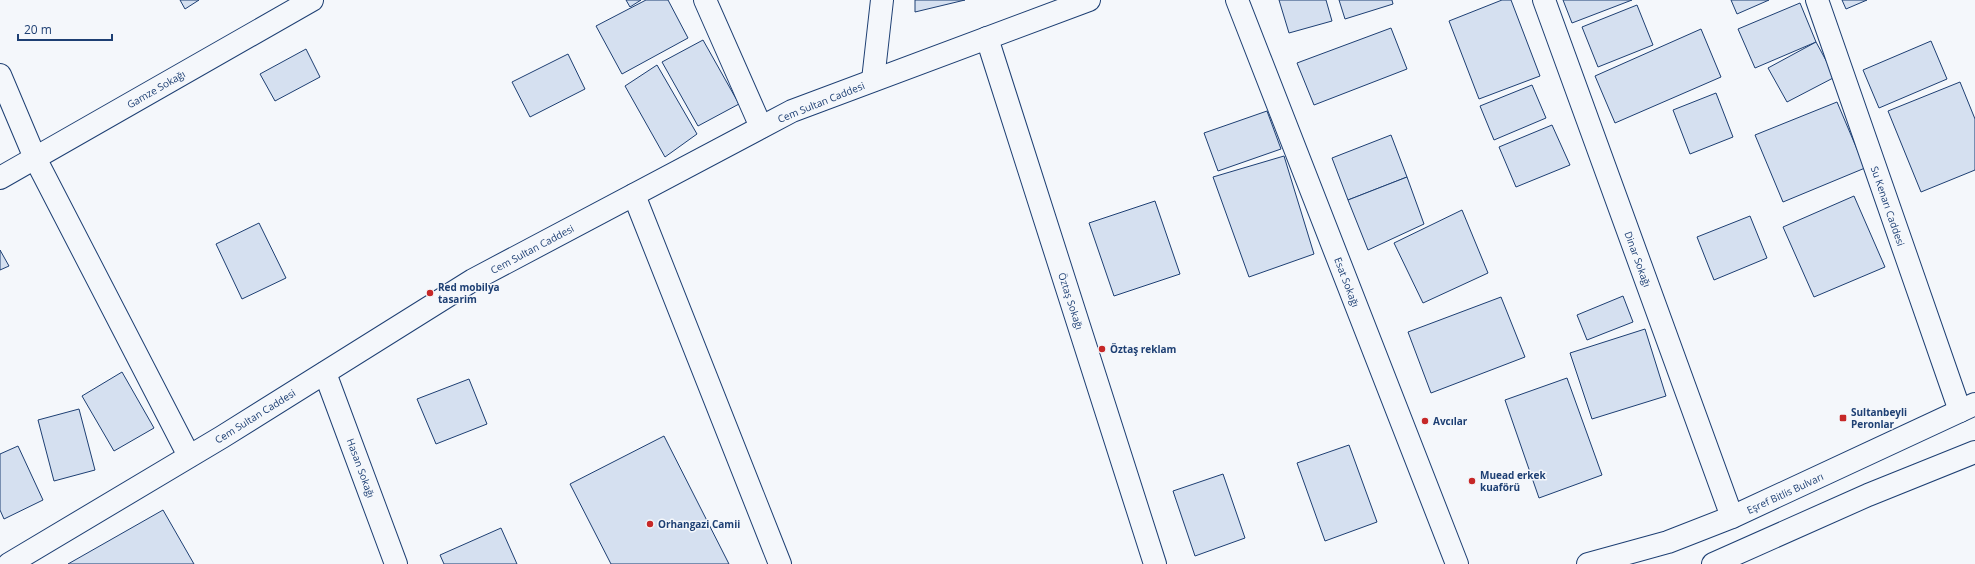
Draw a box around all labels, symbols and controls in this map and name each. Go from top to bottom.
scale bar [18,16,112,42]
text: 20 m [24,21,52,38]
street label: Gamze Sokağı [124,67,188,111]
street label: Cem Sultan Caddesi [775,78,867,126]
street label: Su Kenarı Caddesi [1868,164,1908,248]
street label: Cem Sultan Caddesi [488,221,576,277]
street label: Dinar Sokağı [1621,229,1655,289]
street label: Esat Sokağı [1331,255,1363,309]
street label: Öztaş Sokağı [1055,271,1087,331]
place label: Red mobilya tasarim [438,280,500,306]
marker: Red mobilya tasarim [425,288,435,298]
place label: Öztaş reklam [1110,342,1177,356]
marker: Öztaş reklam [1097,344,1107,354]
street label: Cem Sultan Caddesi [212,385,298,447]
place label: Sultanbeyli Peronlar [1851,405,1907,431]
marker: Sultanbeyli Peronlar [1838,413,1848,423]
place label: Avcılar [1433,414,1468,428]
marker: Avcılar [1420,416,1430,426]
street label: Hasan Sokağı [344,436,378,500]
place label: Muead erkek kuaförü [1480,468,1546,494]
street label: Eşref Bitlis Bulvarı [1744,469,1826,517]
marker: Muead erkek kuaförü [1467,476,1477,486]
place label: Orhangazi Camii [658,517,740,531]
marker: Orhangazi Camii [645,519,655,529]

